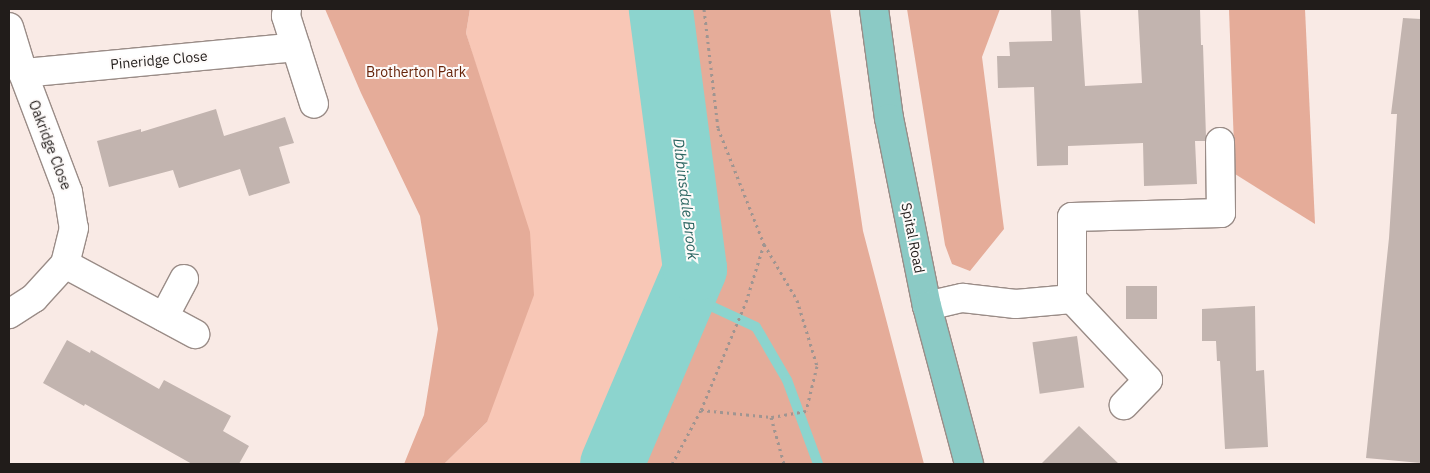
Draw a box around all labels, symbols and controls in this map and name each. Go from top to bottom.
street label: Pineridge Close [110,47,208,73]
park label: Brotherton Park [366,64,466,80]
street label: Oakridge Close [25,98,75,192]
water label: Dibbinsdale Brook [670,137,702,261]
street label: Spital Road [898,201,928,275]

